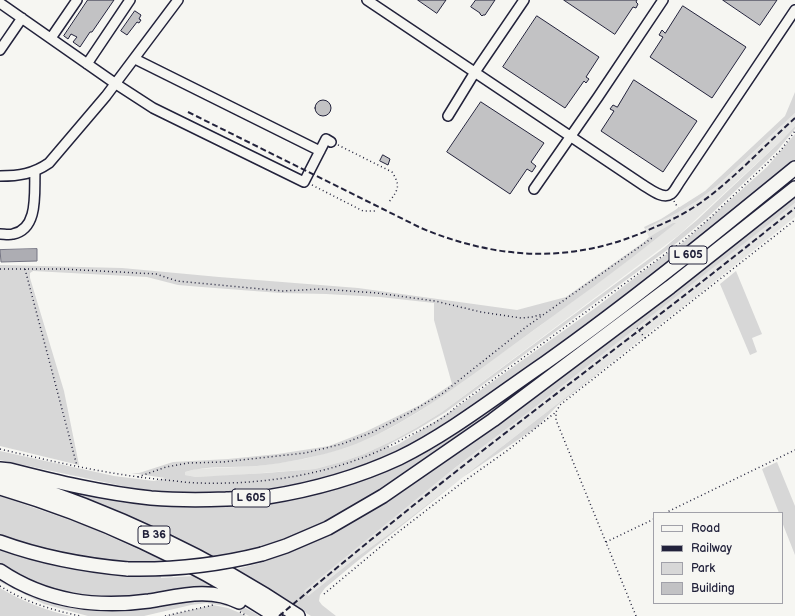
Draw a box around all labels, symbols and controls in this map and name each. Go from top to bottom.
road number: L 605 [669,246,707,264]
road number: L 605 [232,489,270,507]
legend [653,512,783,604]
text: Road [691,521,720,536]
road number: B 36 [138,526,170,544]
text: Railway [691,541,732,556]
text: Park [691,561,715,576]
text: Building [691,581,735,596]

